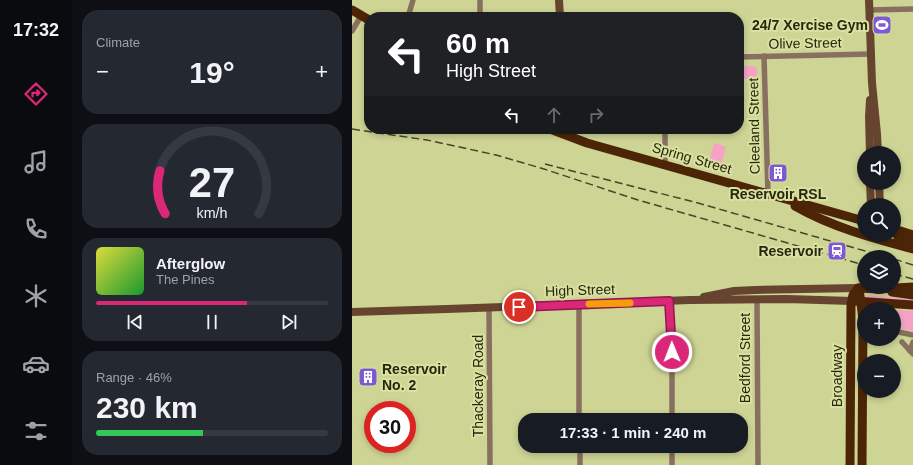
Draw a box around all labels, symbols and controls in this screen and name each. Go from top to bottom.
sports icon: 24/7 Xercise Gym [871,14,893,36]
place label: 24/7 Xercise Gym [752,17,868,33]
text: 17:32 [13,20,59,40]
icon: left [380,28,432,80]
text: 60 m [446,28,510,59]
street label: Olive Street [768,34,842,52]
text: Climate [96,35,140,50]
text: 19° [189,56,235,89]
text: − [96,59,109,84]
text: + [315,59,328,84]
text: High Street [446,61,536,81]
street label: Cleeland Street [745,78,763,174]
icon: directions [22,80,50,108]
icon: left [501,104,523,126]
icon: ahead [543,104,565,126]
icon: right [585,104,607,126]
street label: Spring Street [651,139,734,177]
map controls [857,146,901,398]
button: sound [857,146,901,190]
icon: music [22,148,50,176]
text: 27 [189,158,235,205]
building icon: Reservoir RSL [767,162,789,184]
place label: Reservoir RSL [730,186,827,202]
button: search [857,198,901,242]
text: km/h [197,204,228,220]
icon: phone [22,215,50,243]
station icon: Reservoir [826,240,848,262]
place label: Reservoir [758,243,824,259]
button: layers [857,250,901,294]
text: Afterglow [156,255,225,272]
text: The Pines [156,272,215,287]
street label: High Street [545,281,615,299]
icon: climate [22,282,50,310]
pin [502,290,536,324]
icon: arrive [508,296,530,318]
button: + [857,302,901,346]
icon: previous [124,311,146,333]
icon: pause [201,311,223,333]
icon: next [278,311,300,333]
street label: Bedford Street [737,313,753,403]
position arrow [651,331,693,373]
street label: Thackeray Road [470,335,486,437]
street label: Broadway [829,345,845,407]
icon: car [22,350,50,378]
button: − [857,354,901,398]
place label: Reservoir No. 2 [382,361,447,393]
building icon: Reservoir No. 2 [357,366,379,388]
text: Range · 46% [96,370,172,385]
text: 230 km [96,391,198,424]
speed limit sign: 30 [364,401,416,453]
icon: filters [22,417,50,445]
text: 17:33 · 1 min · 240 m [560,424,706,441]

